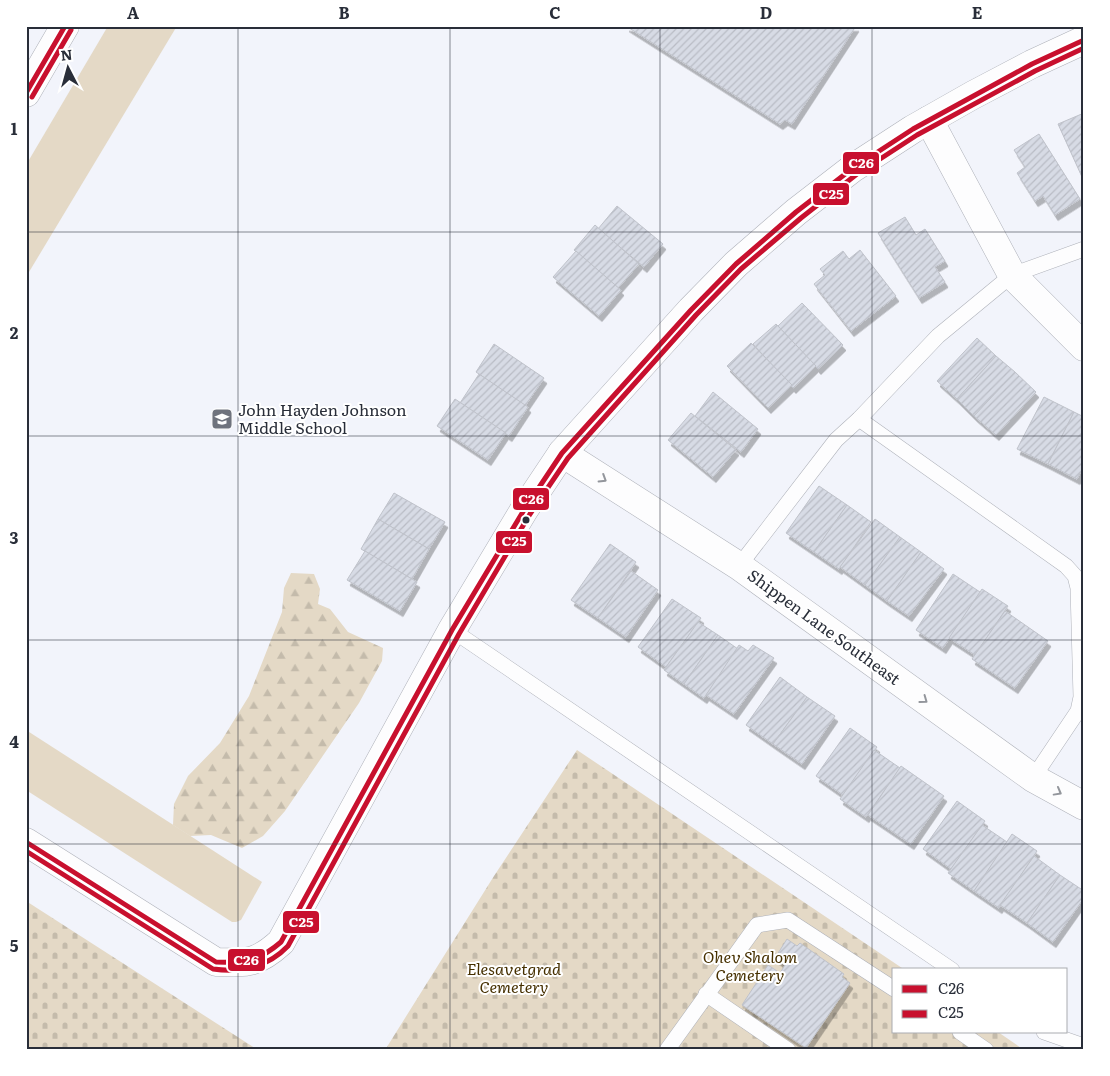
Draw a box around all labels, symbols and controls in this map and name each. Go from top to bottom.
text: A [127,0,139,24]
text: B [338,0,350,24]
text: C [549,0,561,24]
text: D [760,0,772,24]
text: E [972,0,983,24]
north arrow [42,42,92,92]
text: N [60,43,74,65]
text: 1 [11,116,18,140]
line badge: C26 [842,151,880,175]
text: C26 [848,152,874,172]
line badge: C25 [812,182,850,206]
text: C25 [818,183,844,203]
text: 2 [10,320,19,344]
place label: John Hayden Johnson Middle School [238,397,407,439]
school or university icon: John Hayden Johnson Middle School [210,407,234,431]
one-way arrow [597,473,606,483]
line badge: C26 [512,487,550,511]
text: C26 [518,488,544,508]
unlabelled marker [521,515,531,525]
text: 3 [10,525,19,549]
line badge: C25 [495,530,533,554]
text: C25 [501,530,527,550]
street label: Shippen Lane Southeast [743,563,906,690]
one-way arrow [919,693,928,703]
text: 4 [9,729,19,753]
one-way arrow [1053,786,1062,796]
line badge: C25 [282,910,320,934]
text: C25 [288,911,314,931]
text: 5 [10,933,19,957]
park label: Ohev Shalom Cemetery [703,944,797,986]
line badge: C26 [227,948,266,972]
text: C26 [233,949,259,969]
park label: Elesavetgrad Cemetery [467,956,562,998]
legend [892,968,1068,1034]
text: C26 [938,976,964,999]
text: C25 [938,1000,964,1023]

